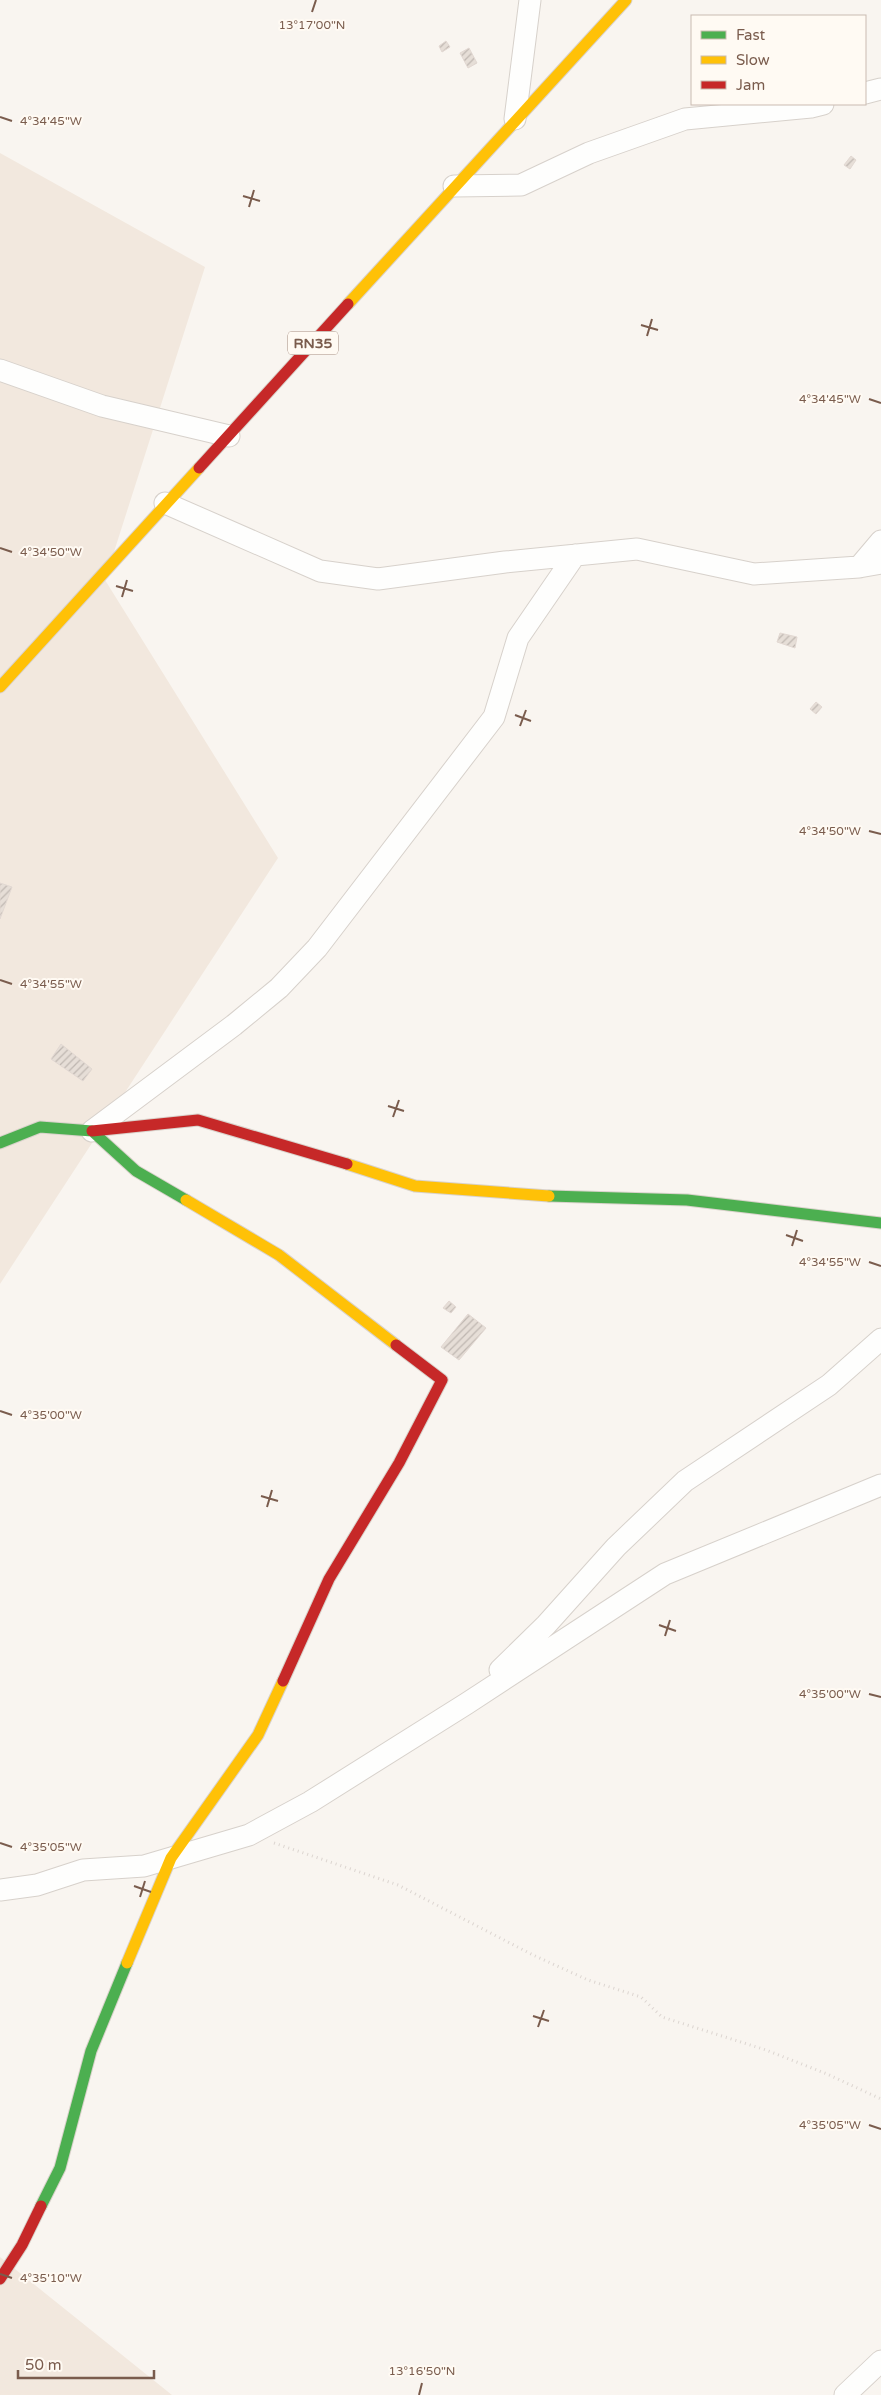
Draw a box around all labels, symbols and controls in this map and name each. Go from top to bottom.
legend [691,15,866,105]
text: 13°17'00"N [279,18,346,32]
text: Fast [736,26,766,44]
text: Slow [736,51,770,69]
text: Jam [736,76,765,94]
text: 4°34'45"W [20,114,82,128]
road number: RN35 [288,332,338,354]
text: 4°34'45"W [799,392,861,406]
text: 4°34'50"W [20,545,82,559]
text: 4°34'50"W [799,824,861,838]
text: 4°34'55"W [20,977,82,991]
text: 4°34'55"W [799,1255,861,1269]
text: 4°35'00"W [20,1408,82,1422]
text: 4°35'00"W [799,1687,861,1701]
text: 4°35'05"W [20,1840,82,1854]
text: 4°35'05"W [799,2118,861,2132]
text: 4°35'10"W [20,2271,82,2285]
scale bar [18,2348,154,2380]
text: 50 m [25,2356,62,2374]
text: 13°16'50"N [389,2364,456,2378]

